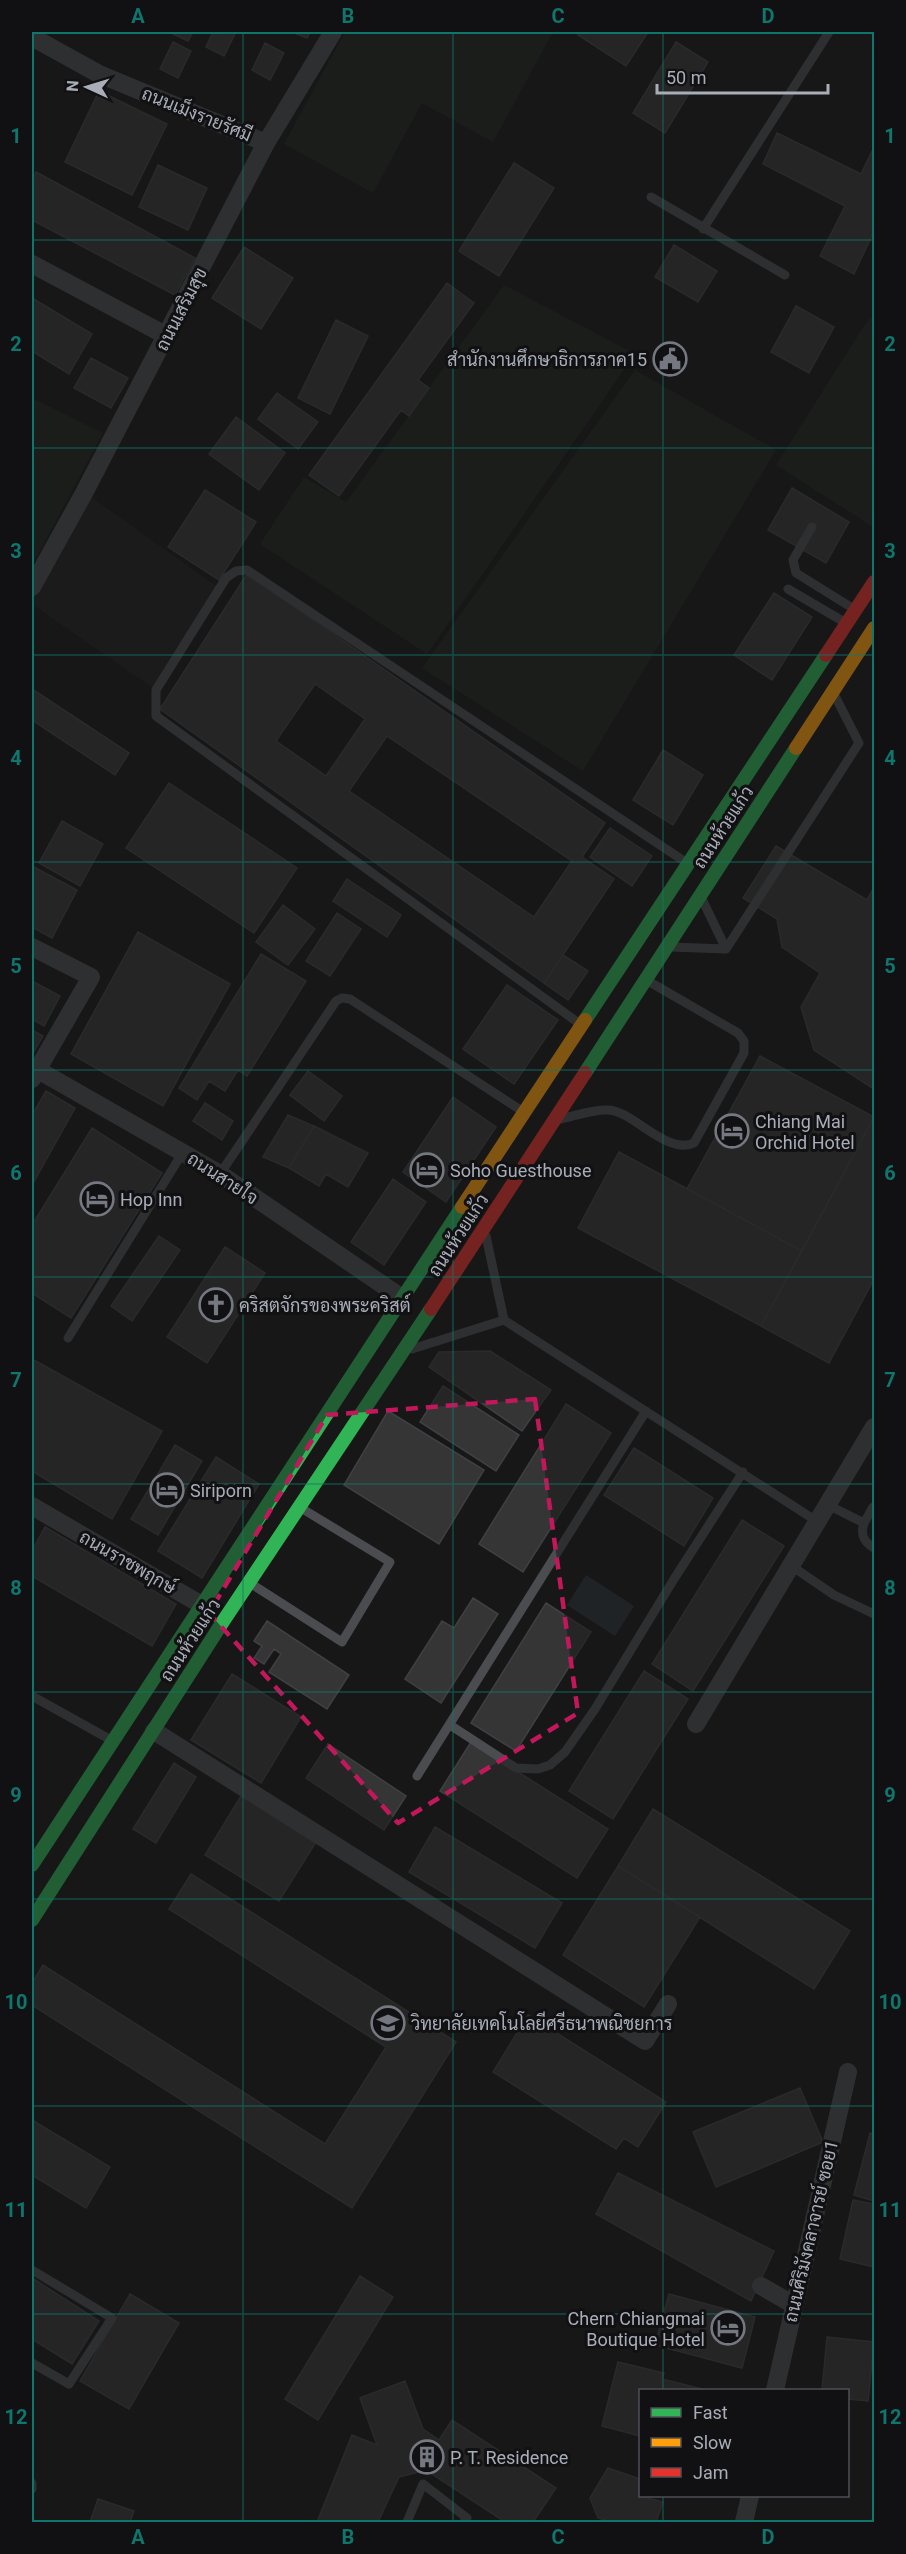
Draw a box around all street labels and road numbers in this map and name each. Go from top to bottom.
street label: ถนนเม็งรายรัศมี [139,80,256,146]
street label: ถนนเสริมสุข [151,264,213,355]
street label: ถนนห้วยแก้ว [688,781,758,872]
street label: ถนนสายใจ [184,1146,263,1209]
street label: ถนนห้วยแก้ว [423,1189,493,1280]
street label: ถนนราชพฤกษ์ [76,1524,182,1599]
street label: ถนนห้วยแก้ว [155,1594,225,1685]
street label: ถนนศิริมังคลาจารย์ ซอย1 [778,2137,842,2324]

